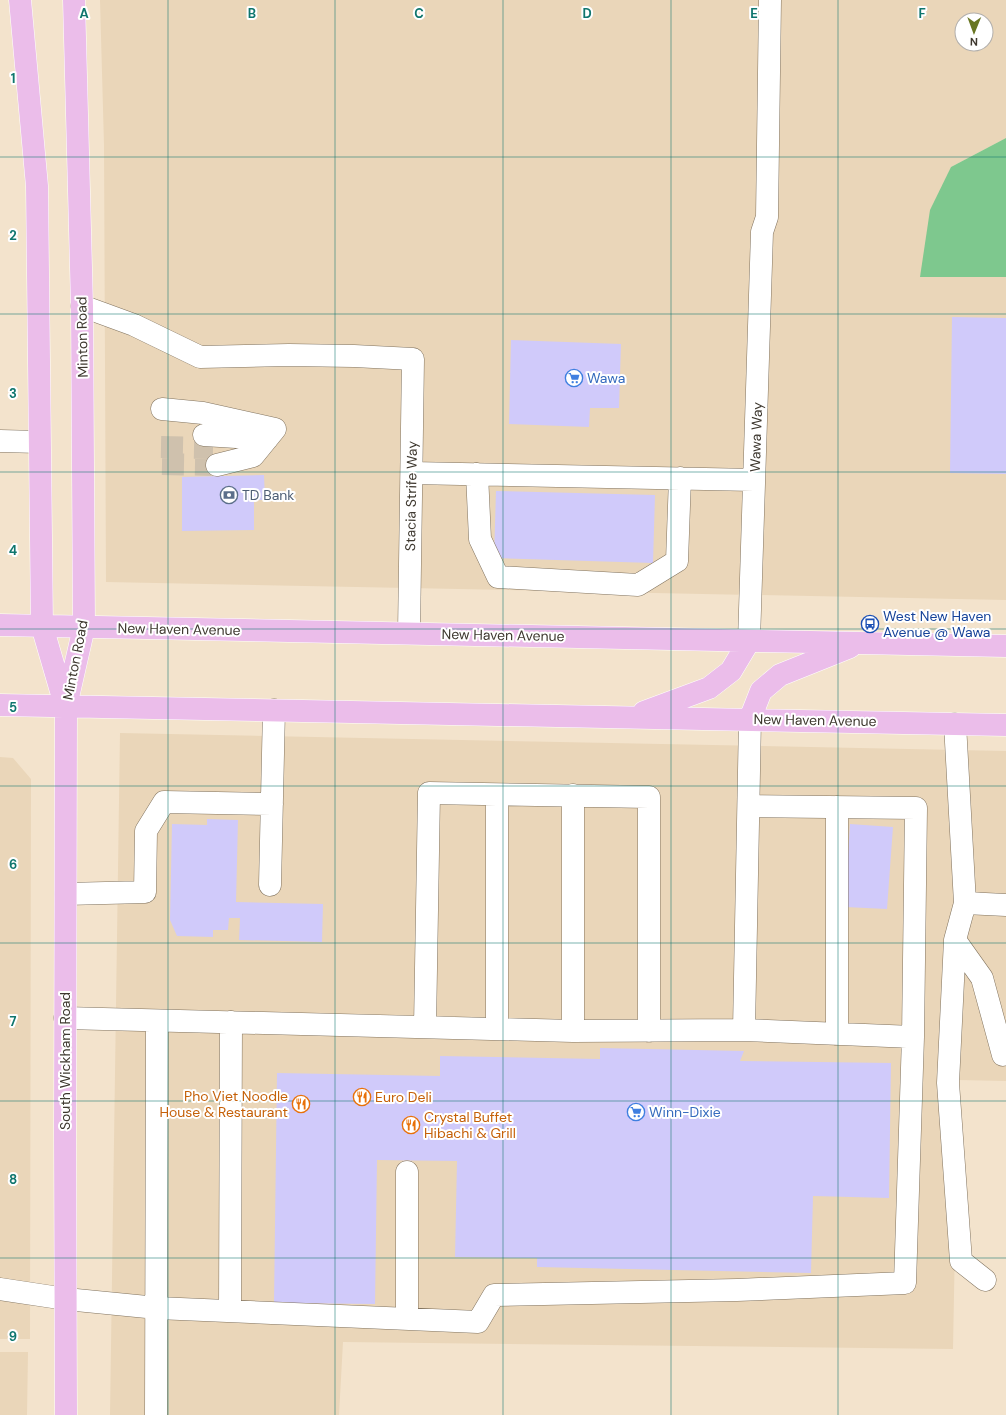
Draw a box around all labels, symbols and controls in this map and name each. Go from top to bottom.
text: A [79,5,89,22]
text: B [248,5,256,22]
text: C [414,5,424,22]
text: D [582,5,592,22]
text: E [750,5,758,22]
text: F [918,5,926,22]
north arrow [954,12,994,52]
text: N [970,35,978,49]
text: 1 [11,70,15,87]
text: 2 [9,227,17,244]
street label: Minton Road [72,296,92,378]
supermarket icon: Wawa [564,368,584,388]
place label: Wawa [587,369,625,387]
text: 3 [9,385,17,402]
street label: Wawa Way [746,401,766,472]
street label: Stacia Strife Way [401,440,421,551]
bank icon: TD Bank [219,485,239,505]
place label: TD Bank [242,486,294,504]
text: 4 [9,542,17,559]
place label: West New Haven Avenue @ Wawa [883,607,991,641]
bus stop icon: West New Haven Avenue @ Wawa [860,614,880,634]
street label: Minton Road [58,618,92,702]
street label: New Haven Avenue [117,619,241,639]
street label: New Haven Avenue [441,625,565,645]
text: 5 [9,699,17,716]
street label: New Haven Avenue [753,710,877,730]
text: 6 [9,856,17,873]
street label: South Wickham Road [56,992,74,1130]
text: 7 [10,1013,17,1030]
place label: Pho Viet Noodle House & Restaurant [159,1087,288,1121]
restaurant icon: Euro Deli [352,1087,372,1107]
place label: Euro Deli [375,1088,432,1106]
restaurant icon: Pho Viet Noodle House & Restaurant [291,1094,311,1114]
supermarket icon: Winn-Dixie [626,1102,646,1122]
place label: Winn-Dixie [649,1103,721,1121]
place label: Crystal Buffet Hibachi & Grill [424,1108,516,1142]
restaurant icon: Crystal Buffet Hibachi & Grill [401,1115,421,1135]
text: 8 [9,1171,17,1188]
text: 9 [9,1328,17,1345]

